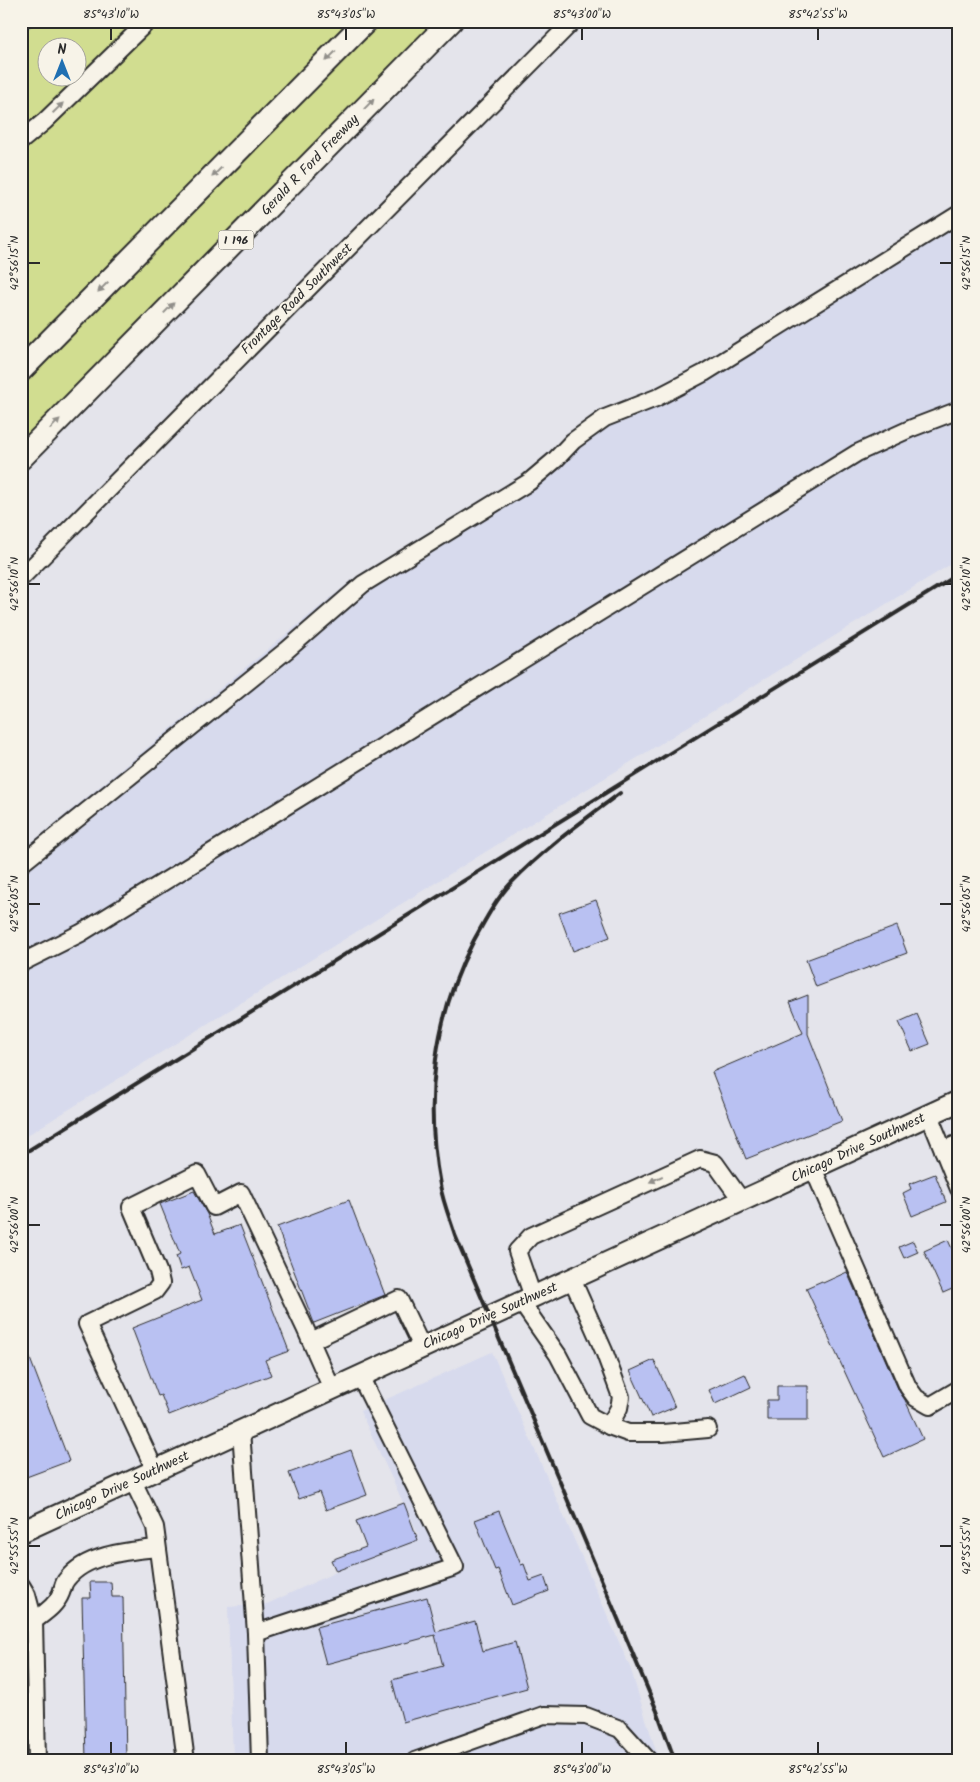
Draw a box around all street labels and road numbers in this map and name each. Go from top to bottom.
street label: Gerald R Ford Freeway [256,109,365,221]
road number: I 196 [218,230,254,250]
street label: Frontage Road Southwest [236,238,358,360]
street label: Chicago Drive Southwest [787,1107,929,1189]
street label: Chicago Drive Southwest [419,1276,562,1356]
street label: Chicago Drive Southwest [51,1445,193,1527]

